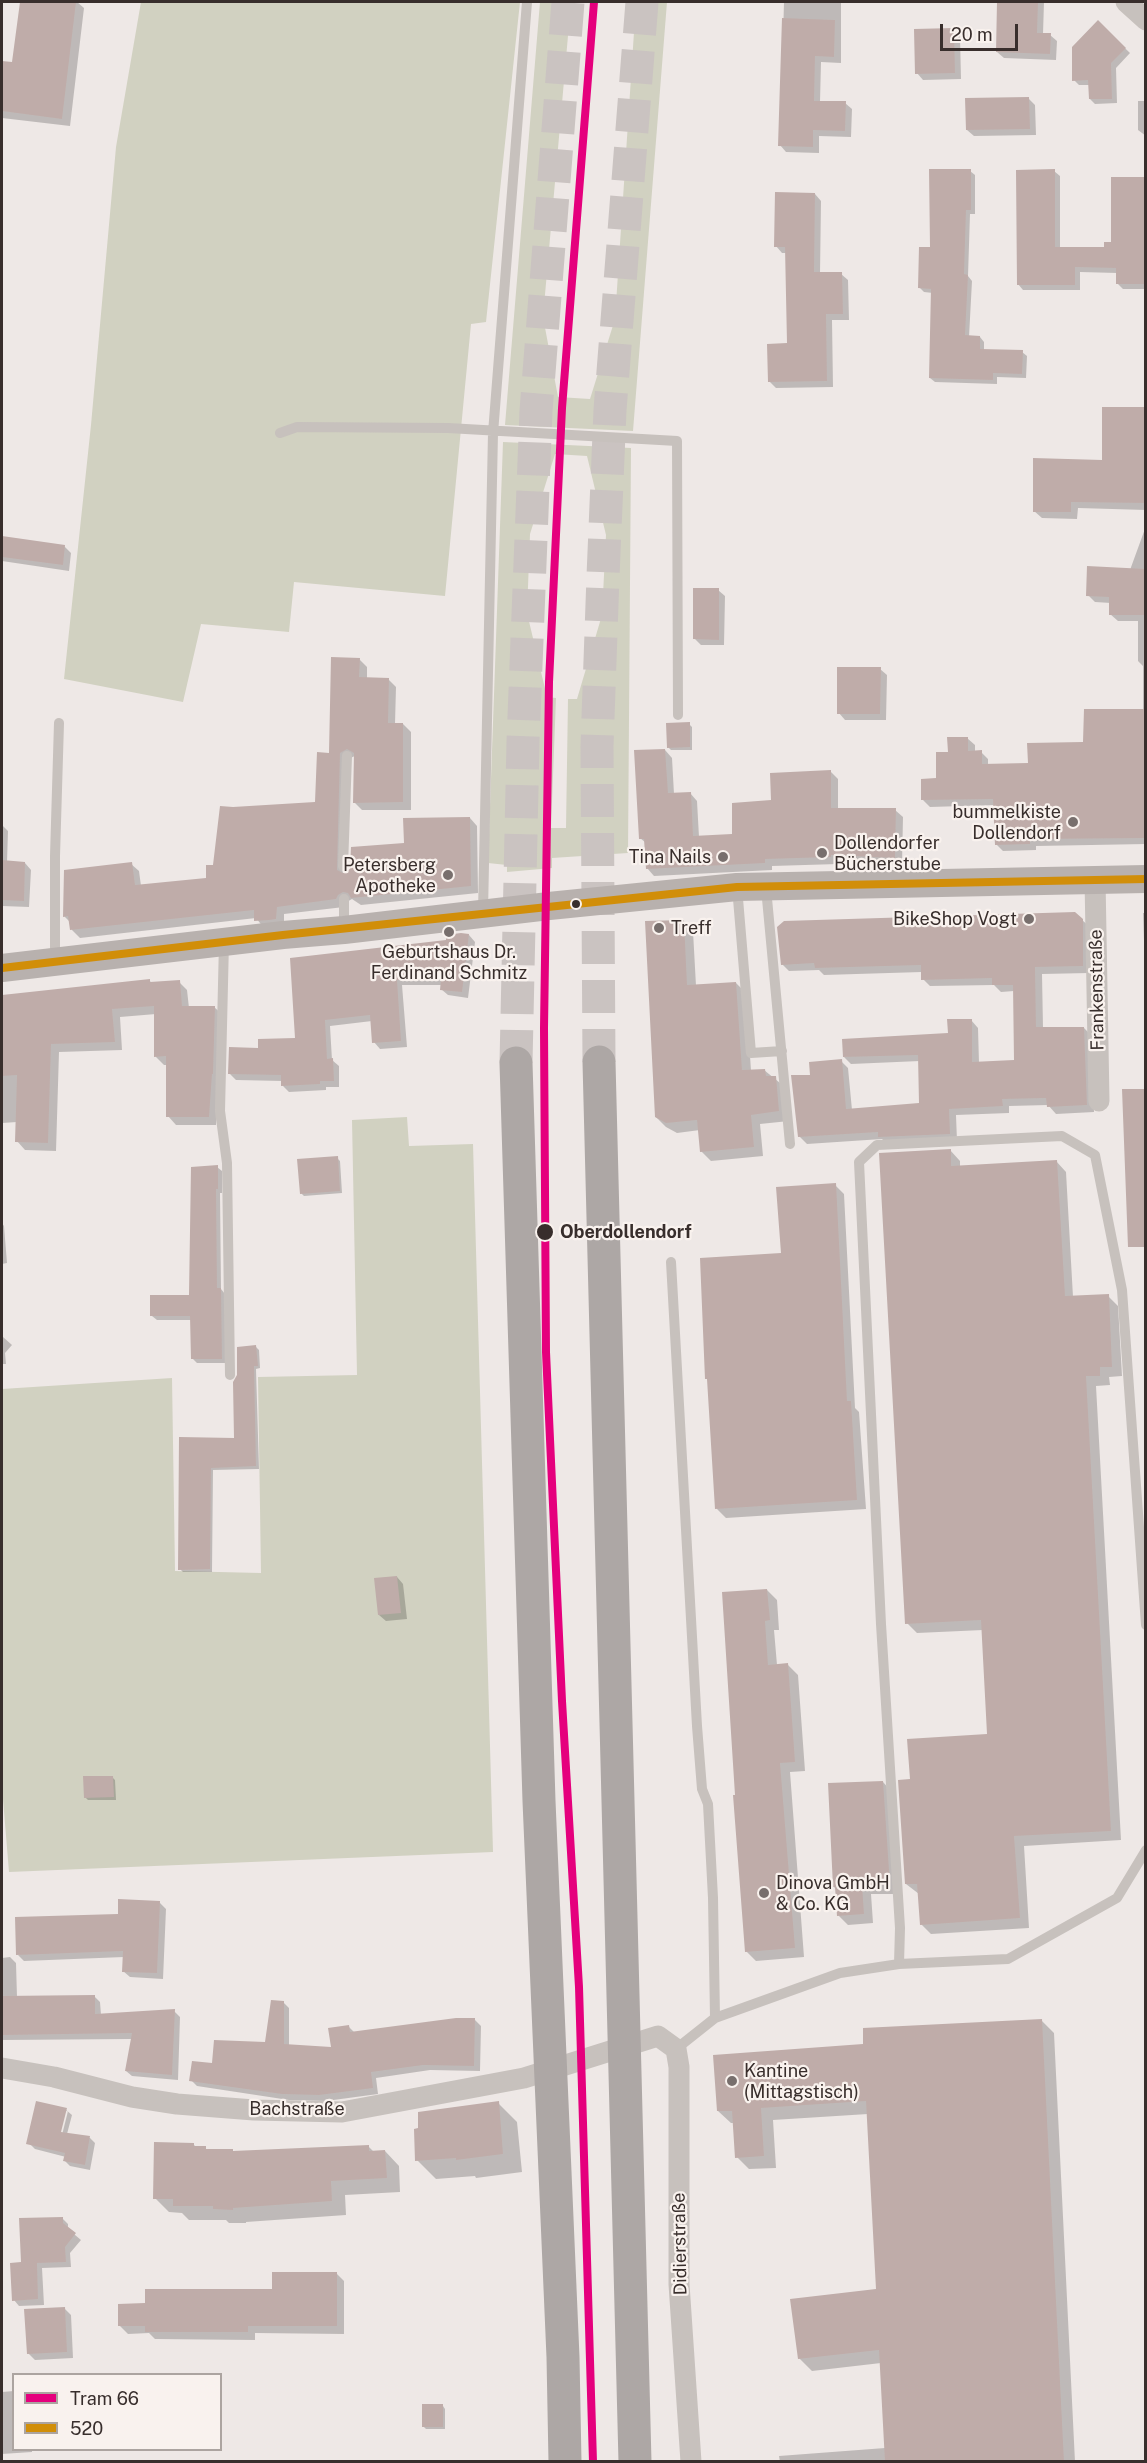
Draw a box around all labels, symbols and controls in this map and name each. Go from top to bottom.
scale bar [943,12,1021,50]
text: 20 m [951,24,993,45]
place label: bummelkiste Dollendorf [953,801,1061,844]
marker: bummelkiste Dollendorf [1066,815,1080,829]
place label: Dollendorfer Bücherstube [834,832,941,874]
place label: Tina Nails [629,846,711,868]
marker: Dollendorfer Bücherstube [815,846,829,860]
marker: Tina Nails [716,850,730,864]
place label: Petersberg Apotheke [343,854,436,896]
marker: Petersberg Apotheke [441,868,455,882]
unlabelled marker [570,898,582,910]
place label: BikeShop Vogt [893,908,1017,930]
marker: BikeShop Vogt [1022,912,1036,926]
place label: Treff [671,917,712,939]
marker: Treff [652,921,666,935]
marker: Geburtshaus Dr. Ferdinand Schmitz [442,925,456,939]
street label: Frankenstraße [1085,929,1109,1051]
place label: Geburtshaus Dr. Ferdinand Schmitz [371,941,527,984]
place label: Oberdollendorf [560,1221,692,1243]
marker: Oberdollendorf [535,1222,555,1242]
place label: Dinova GmbH & Co. KG [776,1872,890,1914]
marker: Dinova GmbH & Co. KG [757,1886,771,1900]
place label: Kantine (Mittagstisch) [744,2060,859,2102]
marker: Kantine (Mittagstisch) [725,2074,739,2088]
street label: Bachstraße [249,2098,345,2120]
street label: Didierstraße [668,2192,692,2296]
legend [12,2373,222,2451]
text: Tram 66 [70,2388,139,2409]
text: 520 [70,2418,103,2439]

